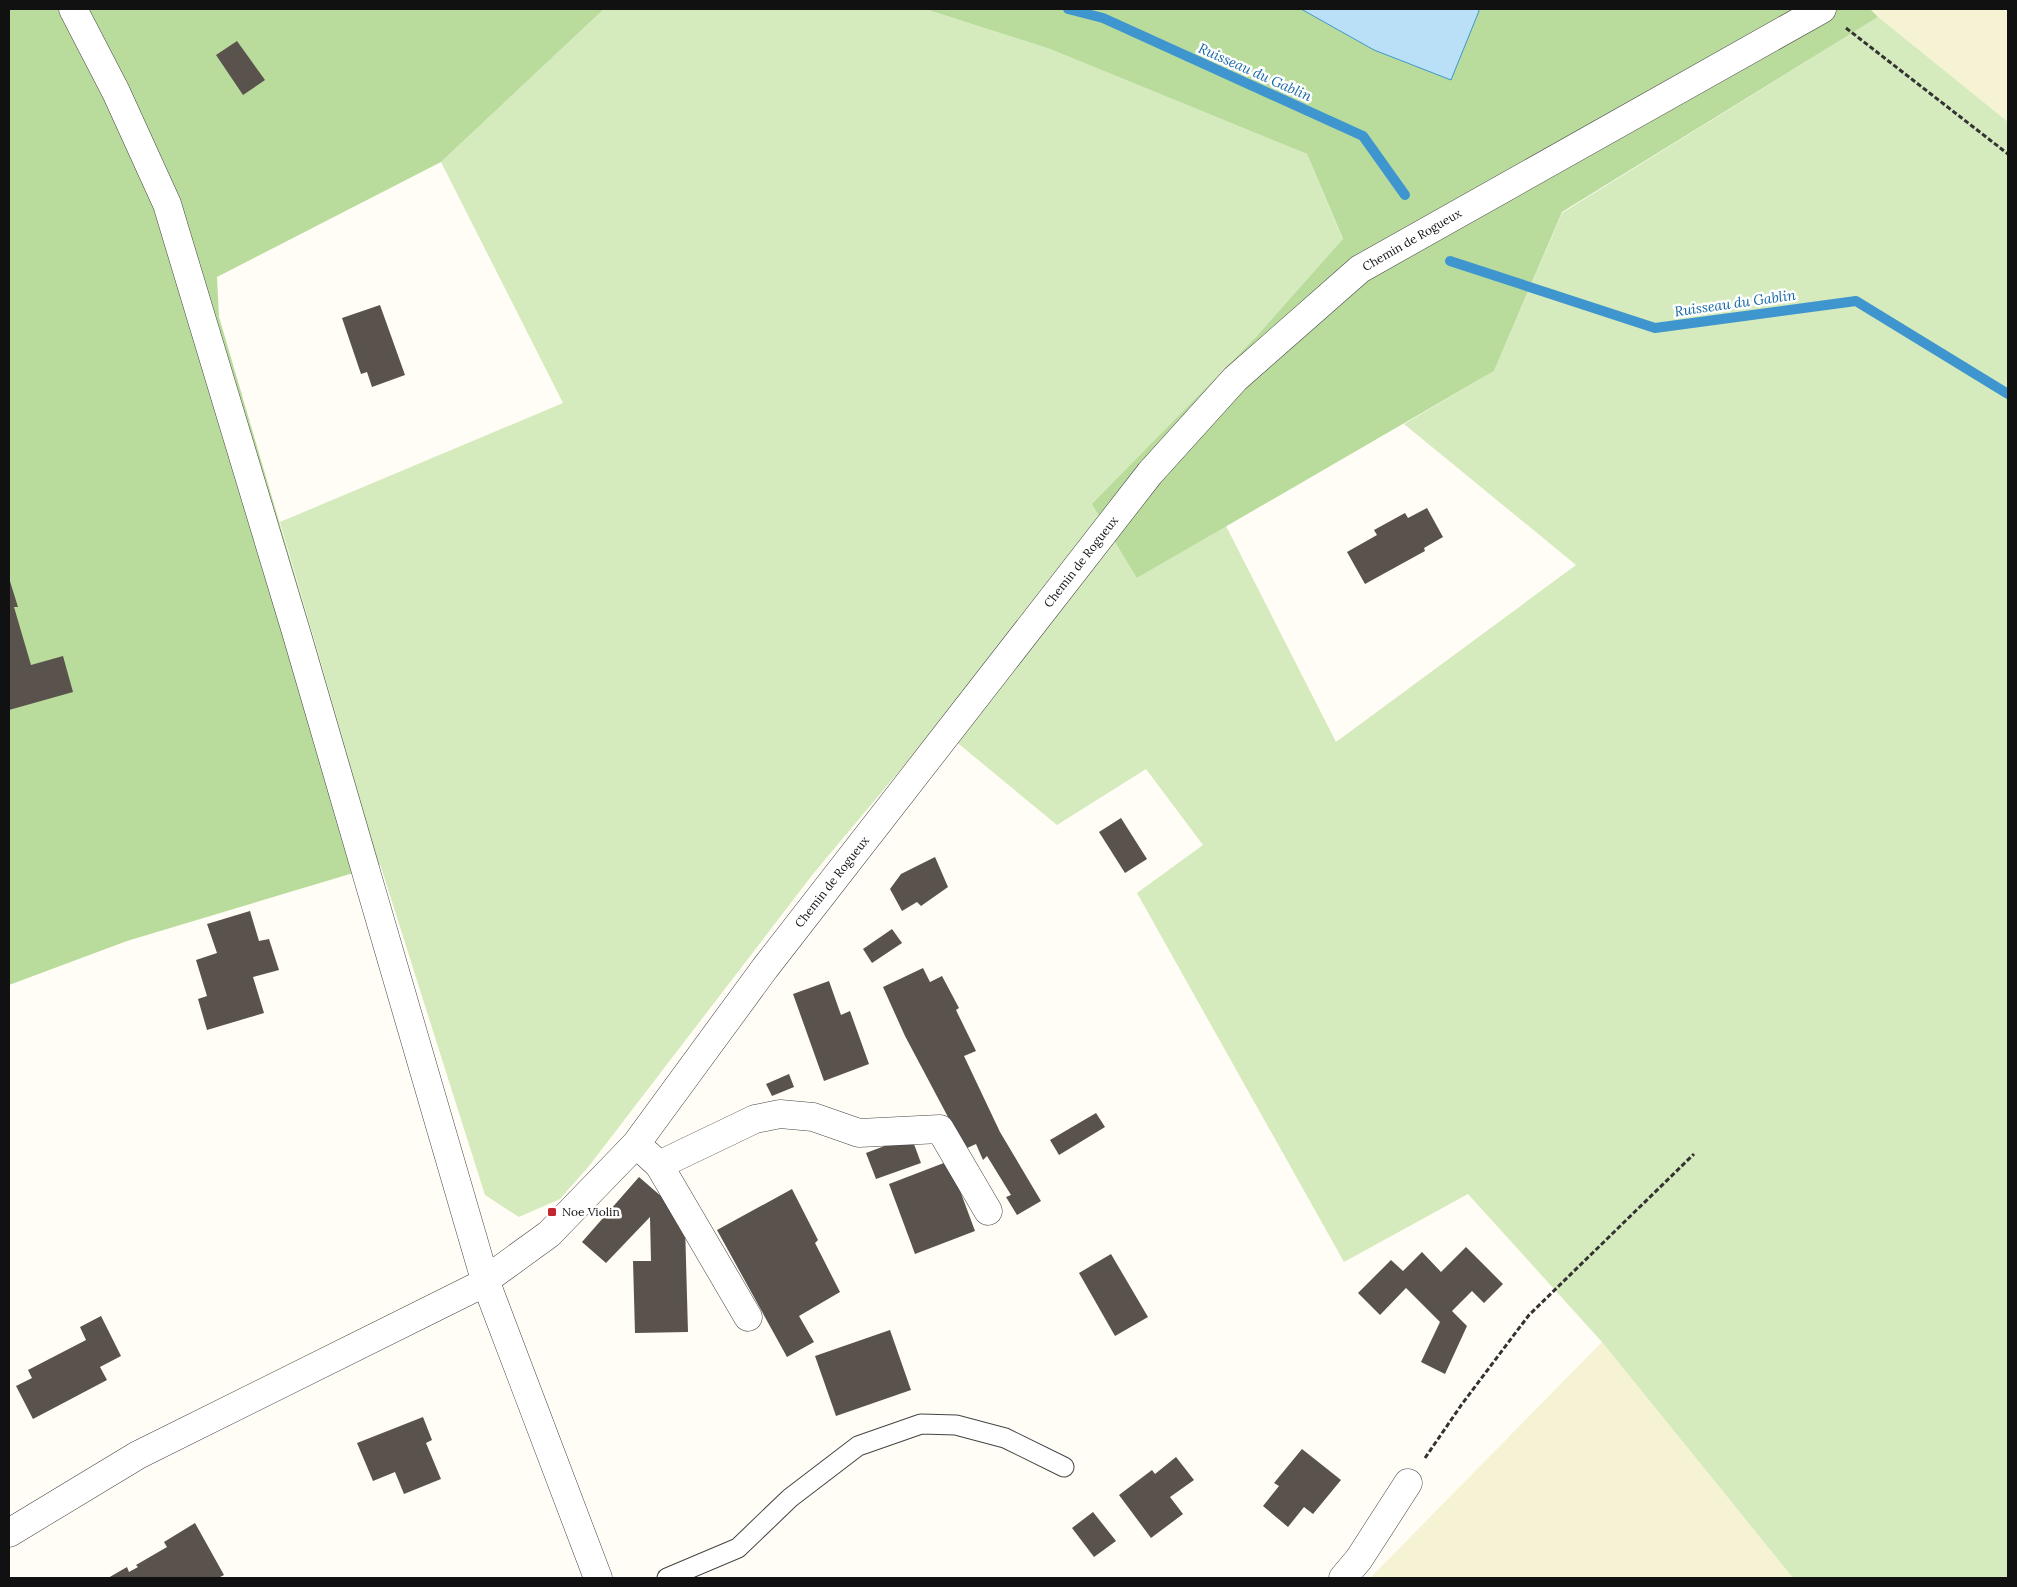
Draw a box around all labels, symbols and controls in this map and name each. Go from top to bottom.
water label: Ruisseau du Gablin [1196,39,1315,105]
street label: Chemin de Rogueux [1360,205,1464,274]
water label: Ruisseau du Gablin [1673,286,1797,320]
street label: Chemin de Rogueux [1040,513,1121,610]
street label: Chemin de Rogueux [791,833,872,930]
place label: Noe Violin [562,1204,620,1219]
marker: Noe Violin [546,1206,558,1218]

